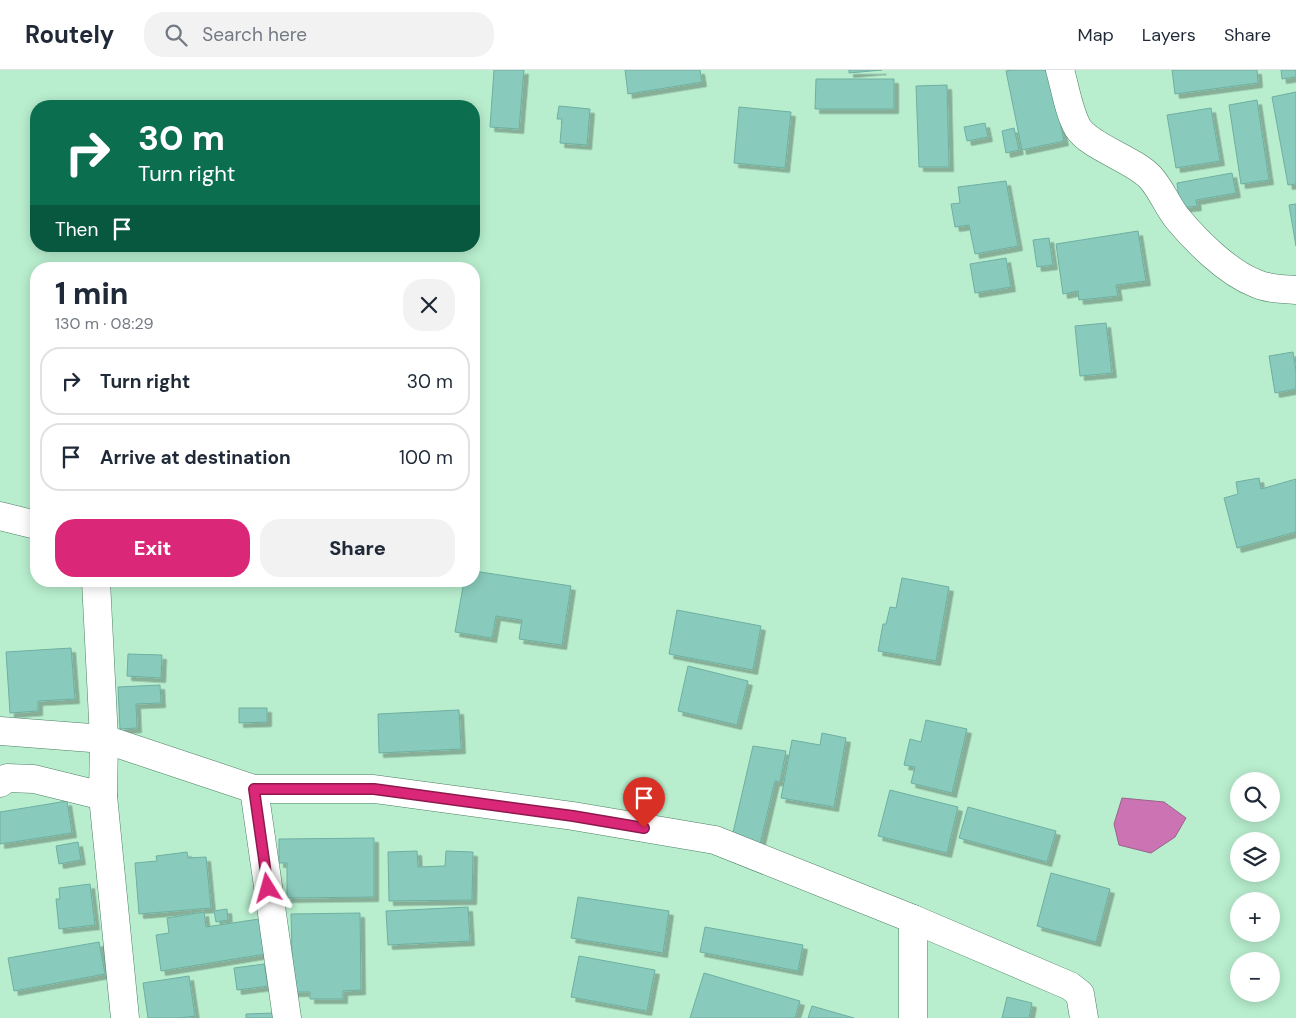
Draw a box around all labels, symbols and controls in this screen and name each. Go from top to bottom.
search box [144,12,494,57]
text: Routely [25,19,114,50]
icon: search [162,21,190,49]
text: Search here [202,22,307,47]
text: Map [1078,23,1114,47]
text: Layers [1142,23,1196,47]
text: Share [1224,23,1271,47]
text: 30 m [138,115,225,161]
icon: right [55,120,120,185]
text: Turn right [138,159,235,188]
icon: arrive [108,215,136,243]
text: Then [55,217,98,242]
text: 1 min [55,274,128,313]
button: close [403,279,455,331]
text: 130 m · 08:29 [55,313,154,334]
icon: right [57,367,85,395]
text: Turn right [100,369,190,394]
text: 30 m [407,369,453,394]
icon: arrive [57,443,85,471]
text: Arrive at destination [100,445,291,470]
text: 100 m [399,445,453,470]
button: Exit [55,519,250,577]
button: Share [260,519,455,577]
map controls [1230,772,1280,1002]
button: search [1230,772,1280,822]
pin [623,777,665,828]
icon: arrive [630,784,658,812]
button: layers [1230,832,1280,882]
position arrow [241,861,293,913]
button: + [1230,892,1280,942]
button: − [1230,952,1280,1002]

